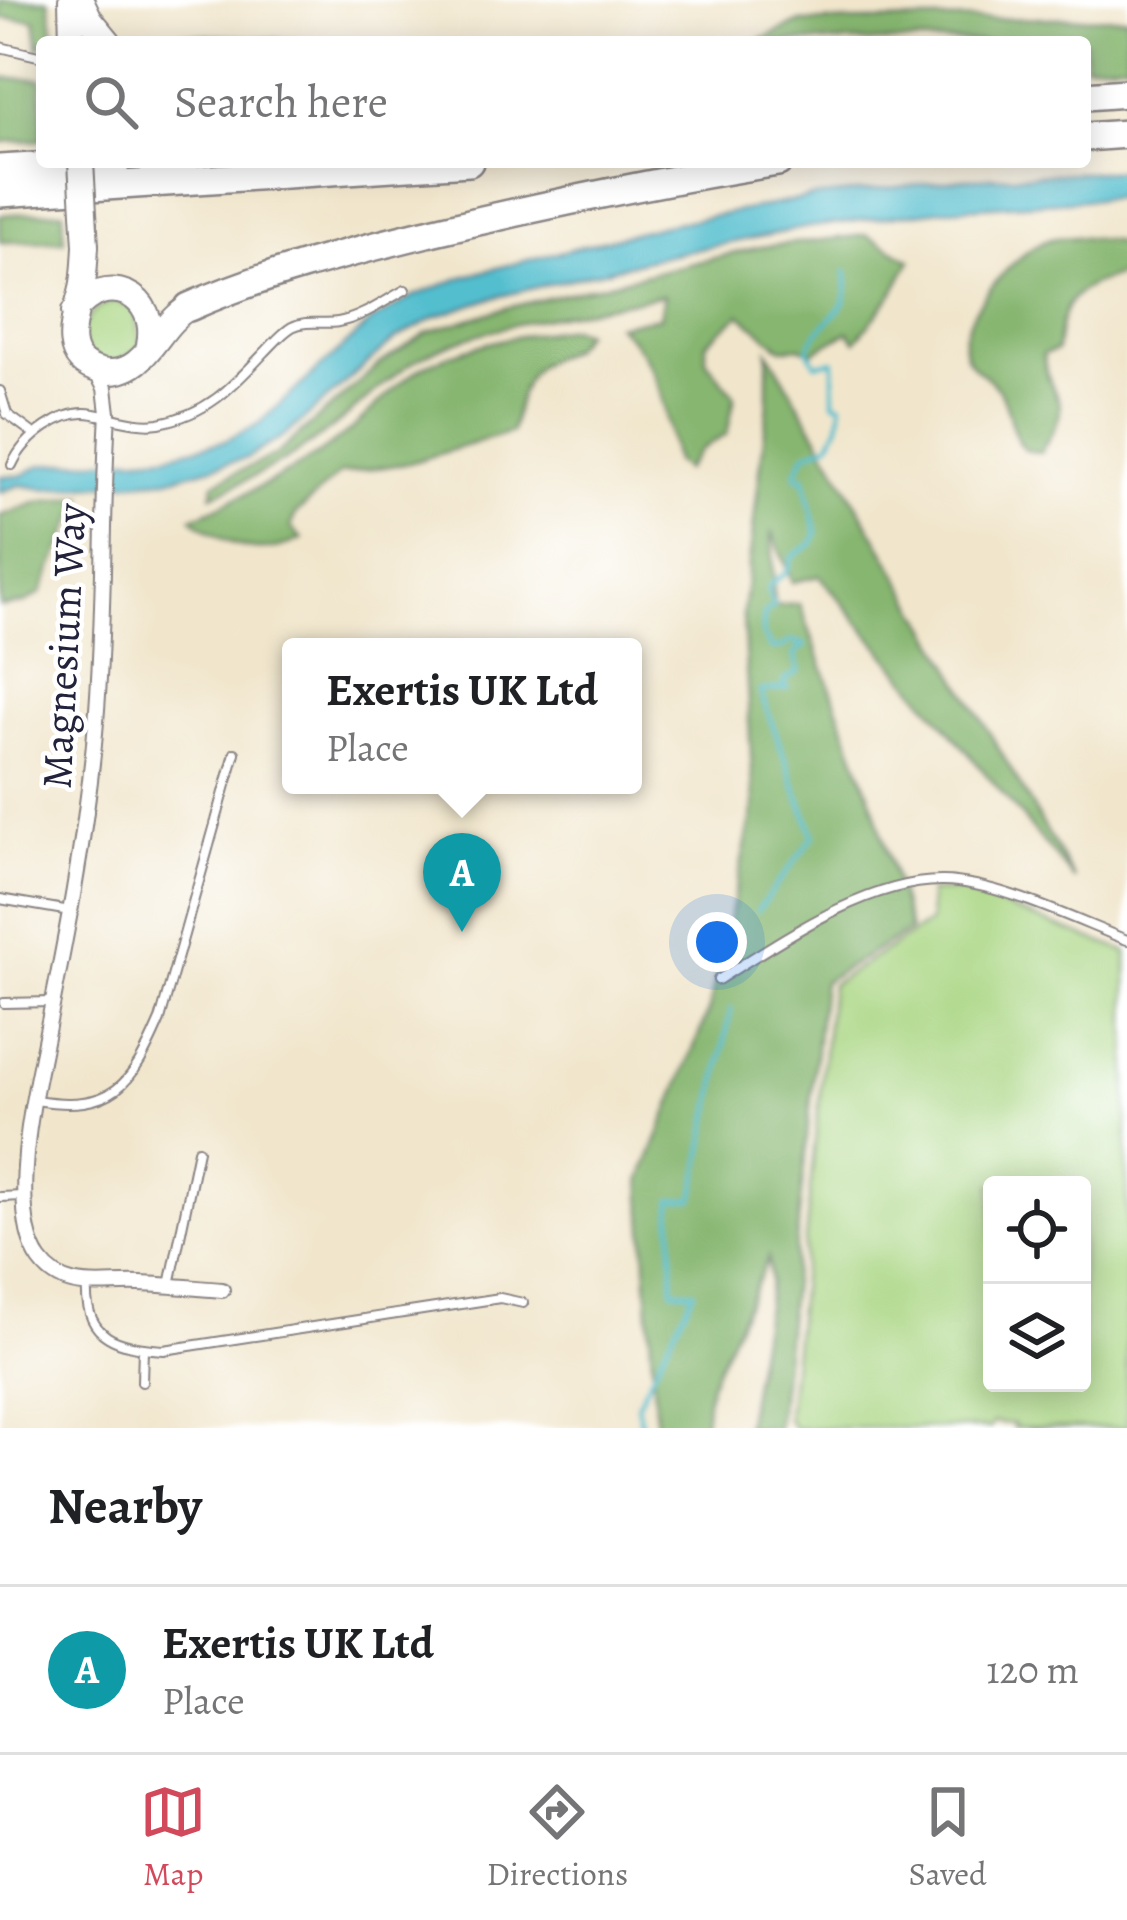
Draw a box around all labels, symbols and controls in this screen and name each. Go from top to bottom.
search box [36,36,1091,168]
icon: search [78,69,144,135]
text: Search here [174,71,388,133]
street label: Magnesium Way [28,501,99,790]
popup [282,638,642,794]
text: Exertis UK Ltd [326,659,598,721]
text: Place [326,721,409,774]
pin: A [423,833,501,932]
your location [687,912,747,972]
map controls [983,1176,1091,1392]
button: locate [983,1176,1091,1284]
button: layers [983,1284,1091,1392]
text: Nearby [48,1471,202,1541]
text: Exertis UK Ltd [162,1612,434,1674]
text: A [75,1643,99,1696]
text: 120 m [986,1643,1079,1696]
text: Place [162,1674,245,1727]
tab: Map [140,1779,206,1896]
tab: Directions [487,1779,628,1896]
tab: Saved [909,1779,987,1896]

